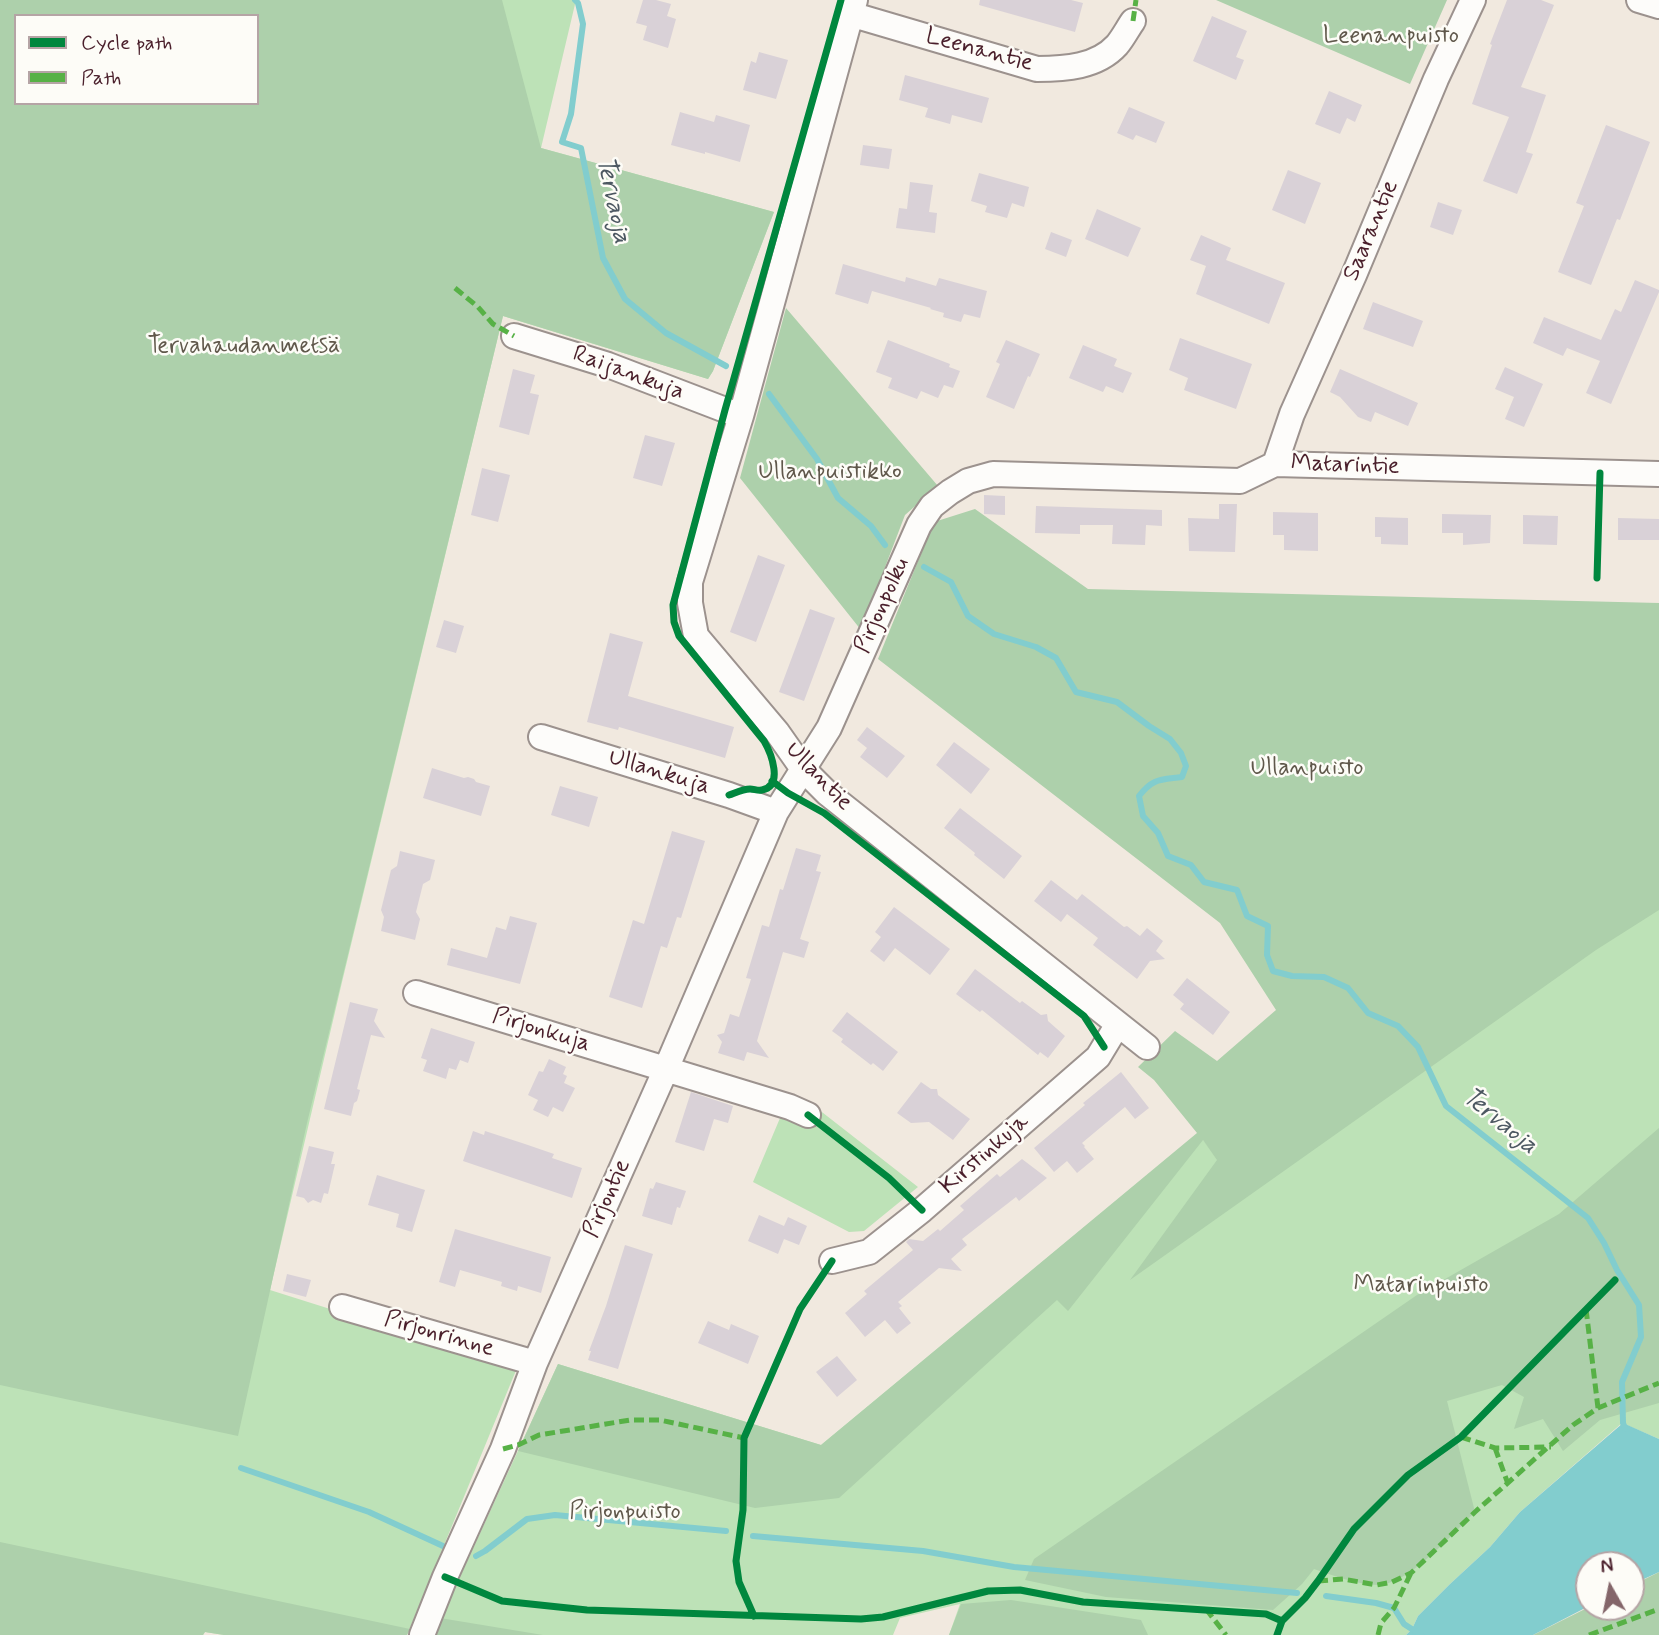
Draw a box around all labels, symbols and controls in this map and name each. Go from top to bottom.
legend [14,14,259,105]
street label: Leenantie [922,23,1036,79]
park label: Leenanpuisto [1323,23,1459,51]
text: Cycle path [81,29,172,57]
text: Path [81,64,121,92]
water label: Tervaoja [587,153,637,247]
street label: Saarantie [1338,176,1406,286]
park label: Tervahaudanmetsä [148,333,340,361]
street label: Raijankuja [568,341,688,407]
street label: Matarintie [1290,450,1400,482]
park label: Ullanpuistikko [758,459,902,487]
street label: Pirjonpolku [849,554,917,658]
street label: Ullantie [778,736,858,818]
street label: Ullankuja [605,744,713,802]
park label: Ullanpuisto [1251,755,1363,783]
street label: Pirjonkuja [489,1002,593,1060]
water label: Tervaoja [1455,1082,1543,1162]
street label: Kirstinkuja [934,1108,1036,1202]
street label: Pirjontie [578,1155,638,1243]
park label: Matarinpuisto [1353,1272,1489,1300]
street label: Pirjonrinne [381,1306,497,1364]
park label: Pirjonpuisto [569,1499,681,1527]
north arrow [1575,1551,1645,1621]
text: N [1599,1553,1615,1580]

